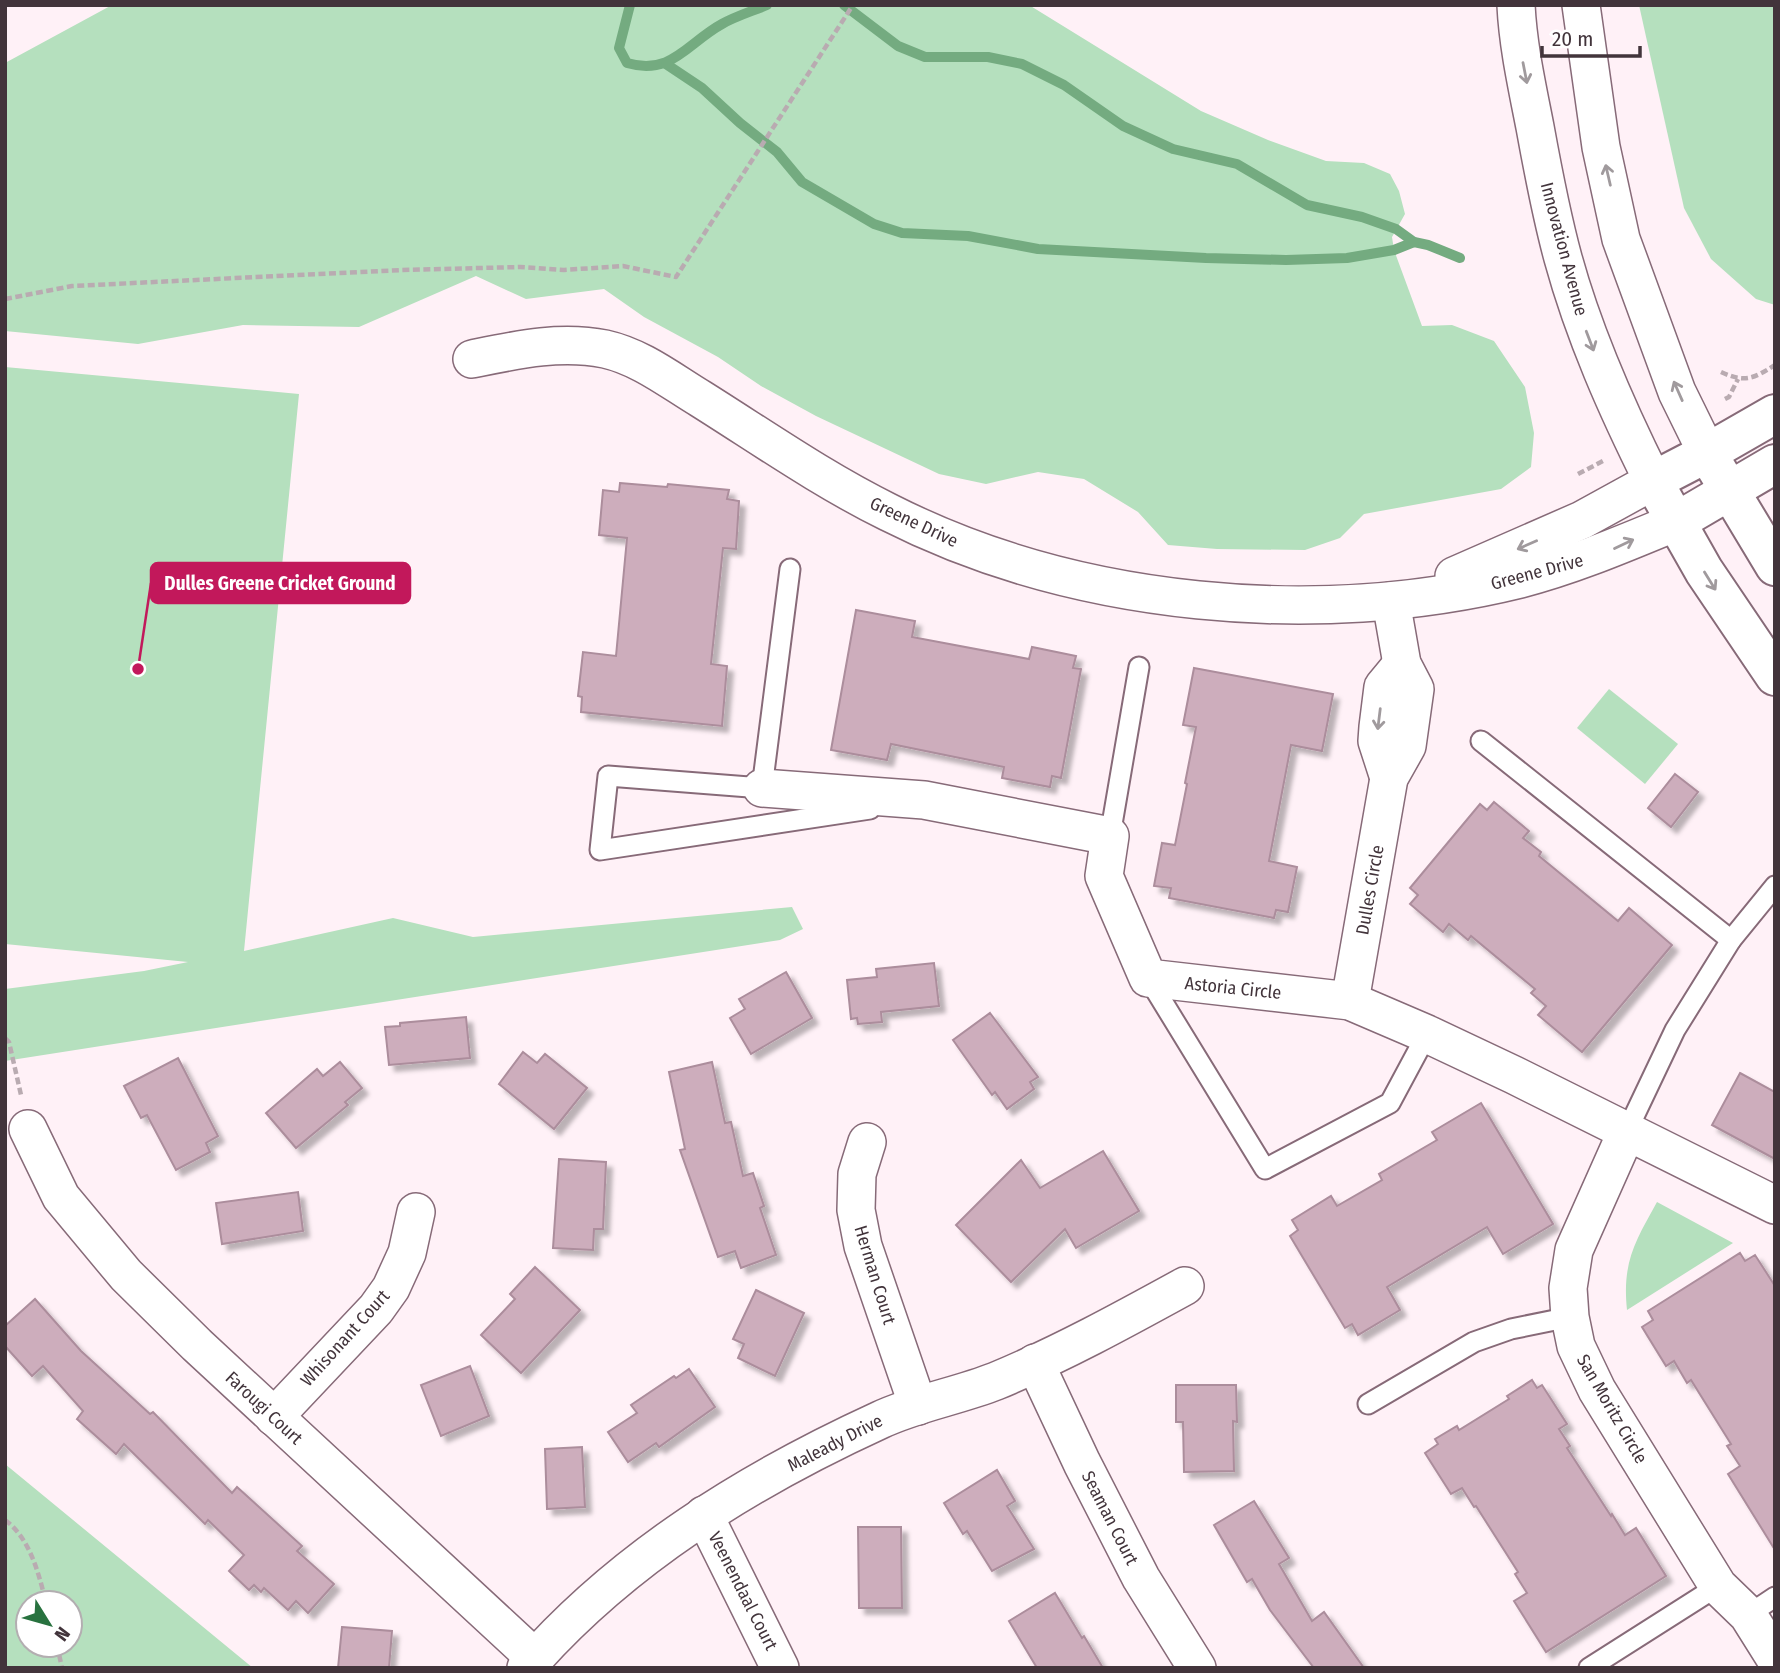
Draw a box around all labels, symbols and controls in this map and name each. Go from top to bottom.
scale bar [1542,14,1640,58]
text: 20 m [1552,26,1593,52]
one-way arrow [1518,61,1532,84]
one-way arrow [1600,164,1614,187]
street label: Innovation Avenue [1536,180,1592,318]
one-way arrow [1585,329,1598,351]
one-way arrow [1670,381,1683,403]
street label: Greene Drive [866,492,962,552]
one-way arrow [1613,537,1634,550]
one-way arrow [1516,539,1538,552]
street label: Greene Drive [1488,549,1586,595]
callout: Dulles Greene Cricket Ground [151,563,410,603]
one-way arrow [1702,571,1717,590]
text: Dulles Greene Cricket Ground [164,572,396,595]
one-way arrow [1373,707,1386,729]
street label: Dulles Circle [1351,843,1389,937]
street label: Astoria Circle [1184,972,1282,1004]
street label: Herman Court [850,1223,901,1327]
street label: Whisonant Court [296,1285,394,1391]
street label: San Moritz Circle [1572,1350,1652,1468]
street label: Farougi Court [221,1367,307,1449]
street label: Maleady Drive [784,1410,886,1476]
street label: Seaman Court [1077,1467,1143,1569]
street label: Veenendaal Court [704,1528,782,1654]
north arrow [14,1589,84,1659]
text: N [50,1622,75,1645]

